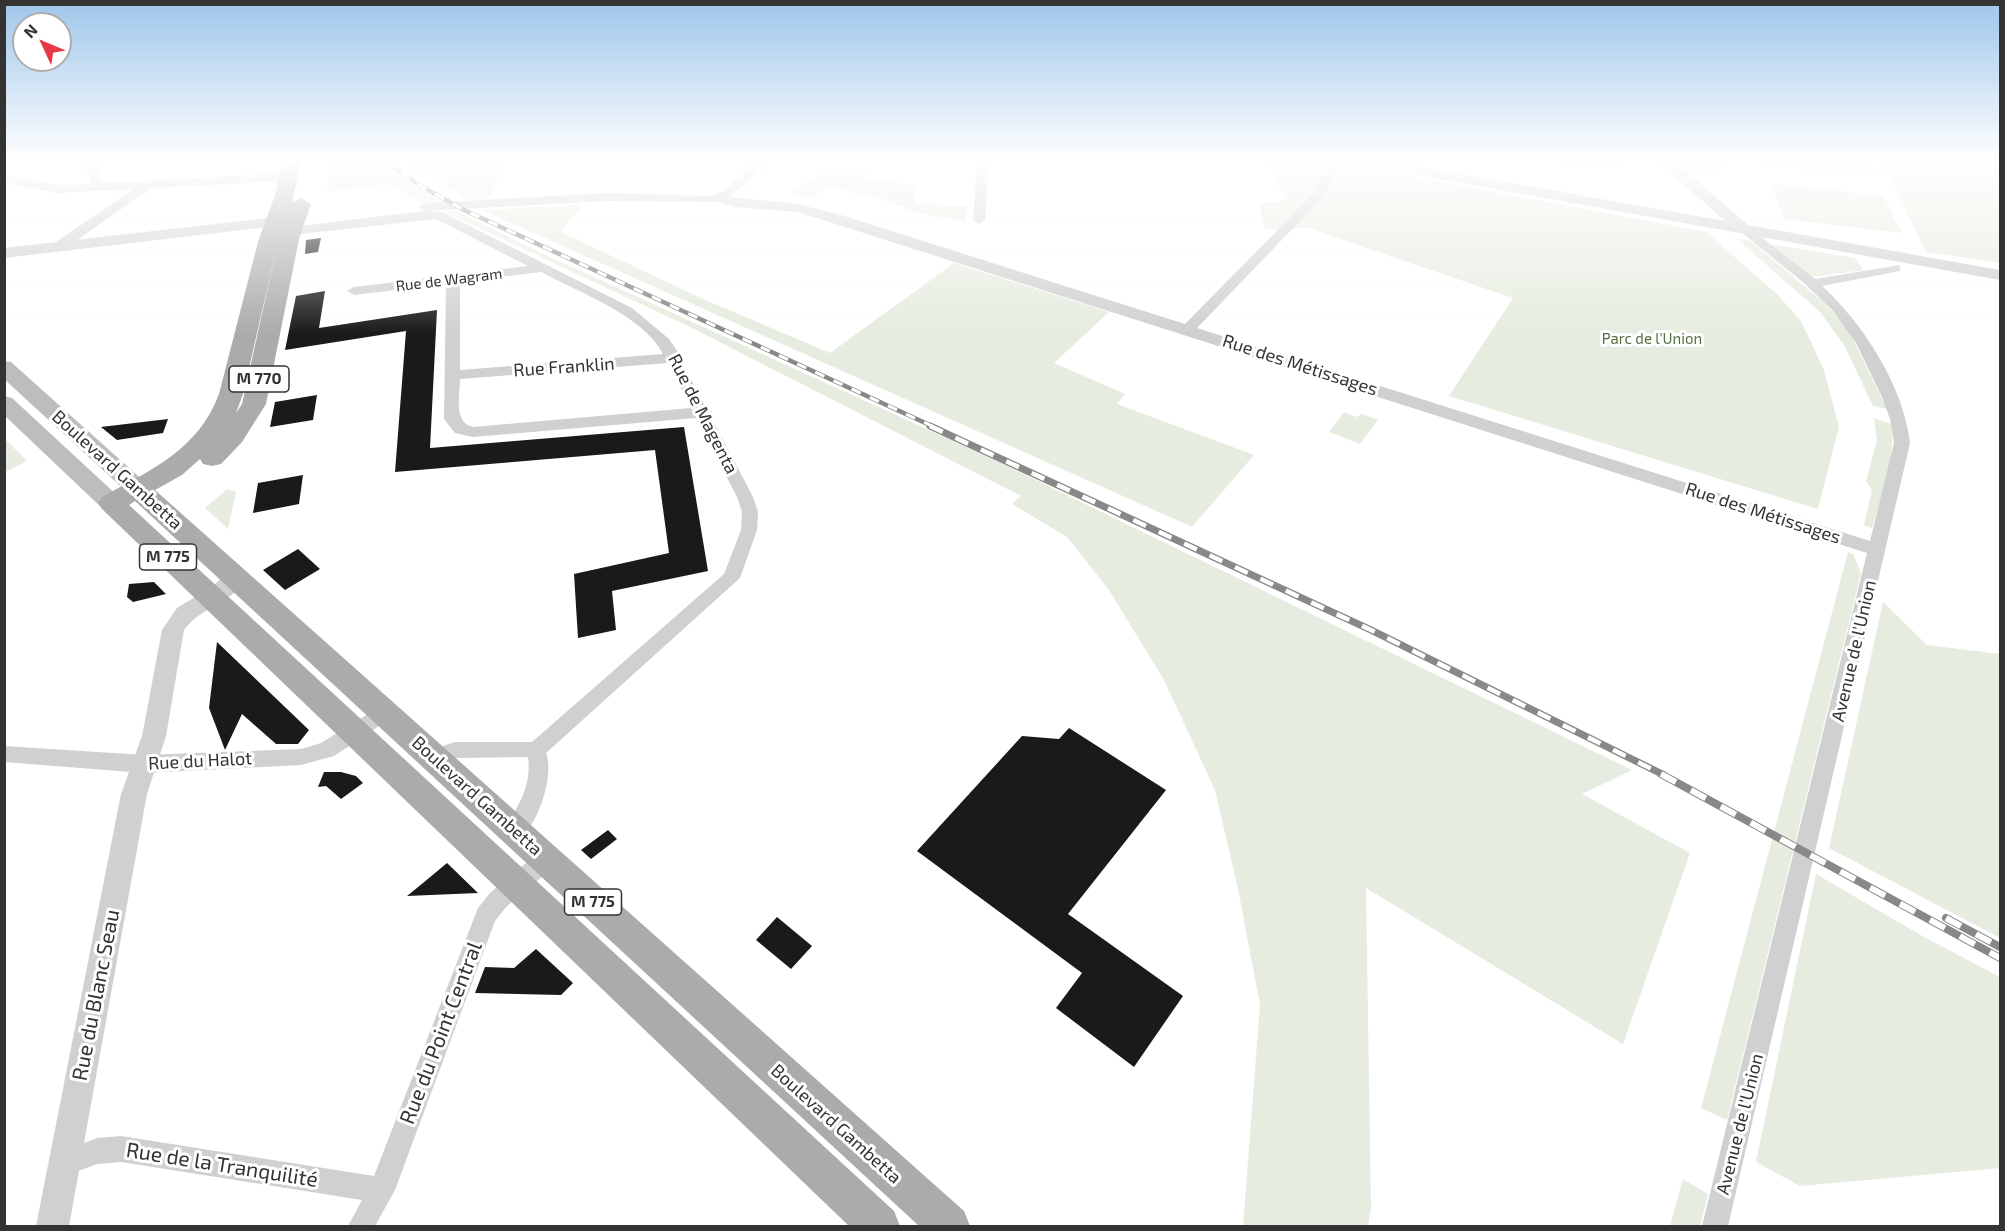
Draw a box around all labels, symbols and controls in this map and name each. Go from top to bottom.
north arrow [12,12,72,72]
text: N [19,20,41,41]
street label: Rue de Wagram [395,265,503,295]
street label: Rue des Métissages [1220,330,1380,400]
park label: Parc de l'Union [1602,330,1702,348]
street label: Rue de Magenta [664,350,742,478]
street label: Rue Franklin [513,353,615,381]
road number: M 770 [229,366,289,392]
street label: Boulevard Gambetta [47,406,187,534]
street label: Rue des Métissages [1683,478,1843,548]
road number: M 775 [140,544,196,570]
street label: Avenue de l'Union [1827,578,1881,724]
street label: Boulevard Gambetta [407,732,547,860]
street label: Rue du Halot [148,747,252,775]
road number: M 775 [564,889,622,915]
street label: Rue du Blanc Seau [67,907,125,1083]
street label: Rue du Point Central [395,938,487,1128]
street label: Avenue de l'Union [1712,1051,1768,1197]
street label: Boulevard Gambetta [766,1060,906,1188]
street label: Rue de la Tranquilité [124,1137,320,1193]

